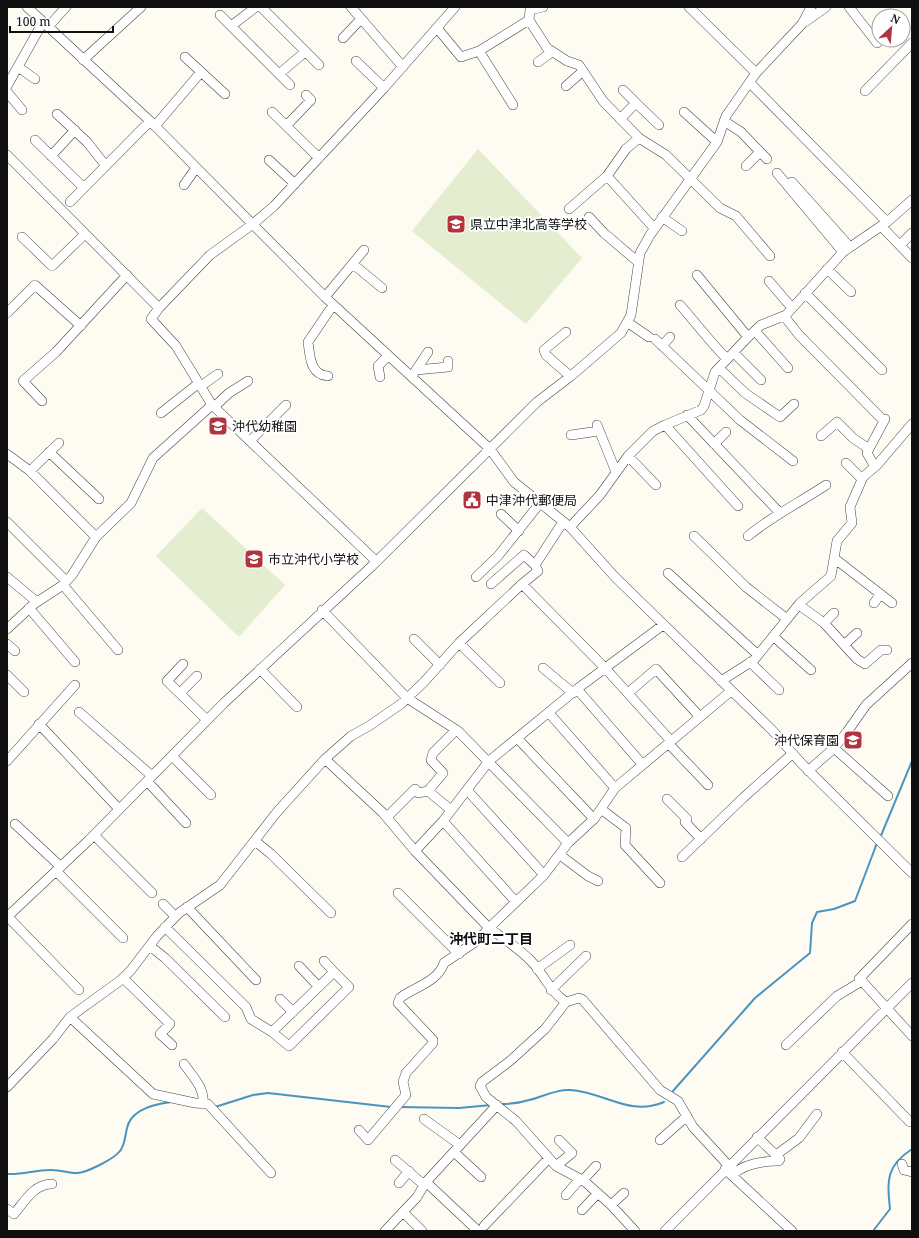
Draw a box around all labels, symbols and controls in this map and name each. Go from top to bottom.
scale bar [10,8,113,34]
north arrow [871,8,911,48]
text: N [888,10,903,27]
text: 100 m [16,13,51,30]
school or university icon: 県立中津北高等学校 [445,213,467,235]
place label: 県立中津北高等学校 [470,215,587,233]
school or university icon: 沖代幼稚園 [207,415,229,437]
place label: 沖代幼稚園 [232,417,297,435]
public building icon: 中津沖代郵便局 [461,489,483,511]
place label: 中津沖代郵便局 [486,491,577,509]
school or university icon: 市立沖代小学校 [243,548,265,570]
place label: 市立沖代小学校 [268,550,359,568]
school or university icon: 沖代保育園 [842,729,864,751]
place label: 沖代保育園 [774,731,839,749]
district label: 沖代町二丁目 [449,929,533,948]

